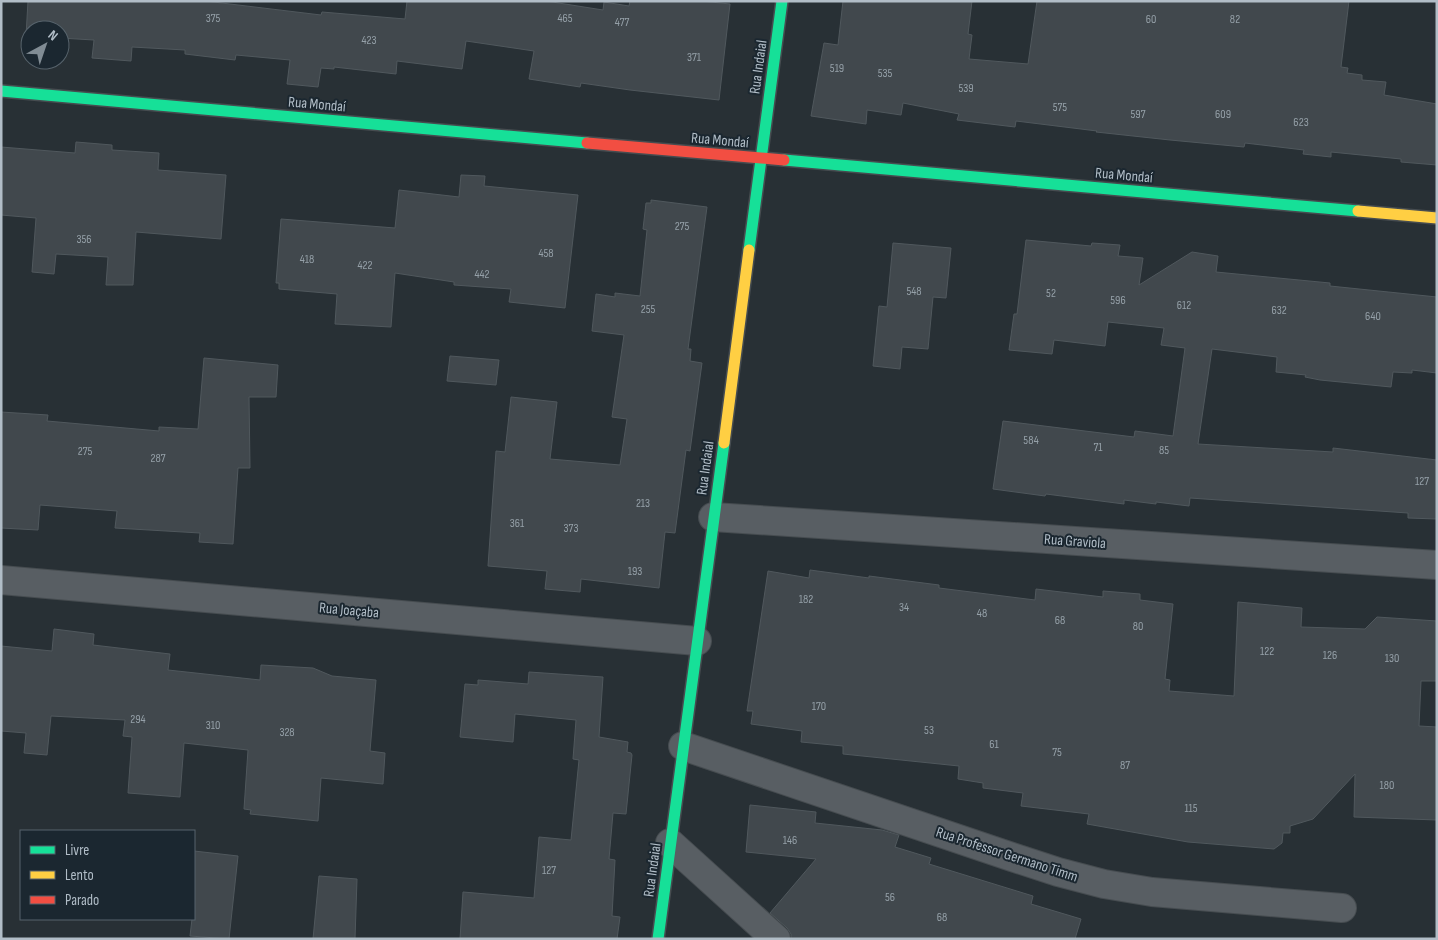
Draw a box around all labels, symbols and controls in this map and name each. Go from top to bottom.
house number: 375 [206,11,221,26]
house number: 465 [557,11,573,26]
house number: 60 [1146,12,1156,27]
house number: 82 [1230,12,1240,27]
house number: 477 [615,15,629,30]
north arrow [20,20,70,70]
text: N [45,27,61,44]
house number: 423 [361,33,377,48]
street label: Rua Indaial [745,39,772,95]
house number: 371 [687,50,702,65]
house number: 519 [830,61,844,76]
house number: 535 [878,66,893,81]
house number: 539 [958,81,974,96]
street label: Rua Mondaí [287,93,347,116]
house number: 575 [1053,100,1067,115]
house number: 597 [1131,107,1146,122]
house number: 609 [1215,107,1231,122]
house number: 623 [1293,115,1309,130]
street label: Rua Mondaí [690,129,750,152]
street label: Rua Mondaí [1094,164,1154,187]
house number: 275 [675,219,689,234]
house number: 356 [76,232,92,247]
house number: 458 [538,246,554,261]
house number: 418 [300,252,314,267]
house number: 422 [358,258,373,273]
house number: 442 [474,267,490,282]
house number: 548 [906,284,922,299]
house number: 52 [1046,286,1056,301]
house number: 596 [1110,293,1126,308]
house number: 612 [1177,298,1191,313]
house number: 255 [641,302,655,317]
house number: 632 [1271,303,1287,318]
house number: 640 [1365,309,1381,324]
house number: 584 [1023,433,1039,448]
street label: Rua Indaial [692,440,719,496]
house number: 71 [1093,440,1103,455]
house number: 85 [1159,443,1169,458]
house number: 275 [78,444,92,459]
house number: 287 [151,451,166,466]
house number: 127 [1415,474,1429,489]
house number: 213 [636,496,650,511]
house number: 361 [510,516,525,531]
house number: 373 [564,521,578,536]
street label: Rua Graviola [1043,530,1107,553]
house number: 193 [628,564,642,579]
house number: 182 [799,592,813,607]
street label: Rua Joaçaba [318,598,380,623]
house number: 34 [899,600,909,615]
house number: 48 [977,606,987,621]
house number: 68 [1055,613,1065,628]
house number: 80 [1133,619,1143,634]
house number: 122 [1260,644,1274,659]
house number: 126 [1323,648,1337,663]
house number: 130 [1385,651,1399,666]
house number: 170 [812,699,826,714]
house number: 294 [130,712,146,727]
house number: 310 [206,718,220,733]
house number: 53 [924,723,934,738]
house number: 328 [279,725,295,740]
house number: 61 [989,737,1000,752]
house number: 75 [1052,745,1062,760]
house number: 87 [1120,758,1130,773]
house number: 180 [1380,778,1394,793]
house number: 115 [1184,801,1198,816]
street label: Rua Professor Germano Timm [934,823,1080,886]
legend [20,830,195,920]
house number: 146 [783,833,797,848]
text: Livre [65,841,89,860]
street label: Rua Indaial [639,842,666,898]
house number: 127 [542,863,556,878]
text: Lento [65,866,94,885]
house number: 56 [885,890,895,905]
text: Parado [65,891,99,910]
house number: 68 [937,910,947,925]

